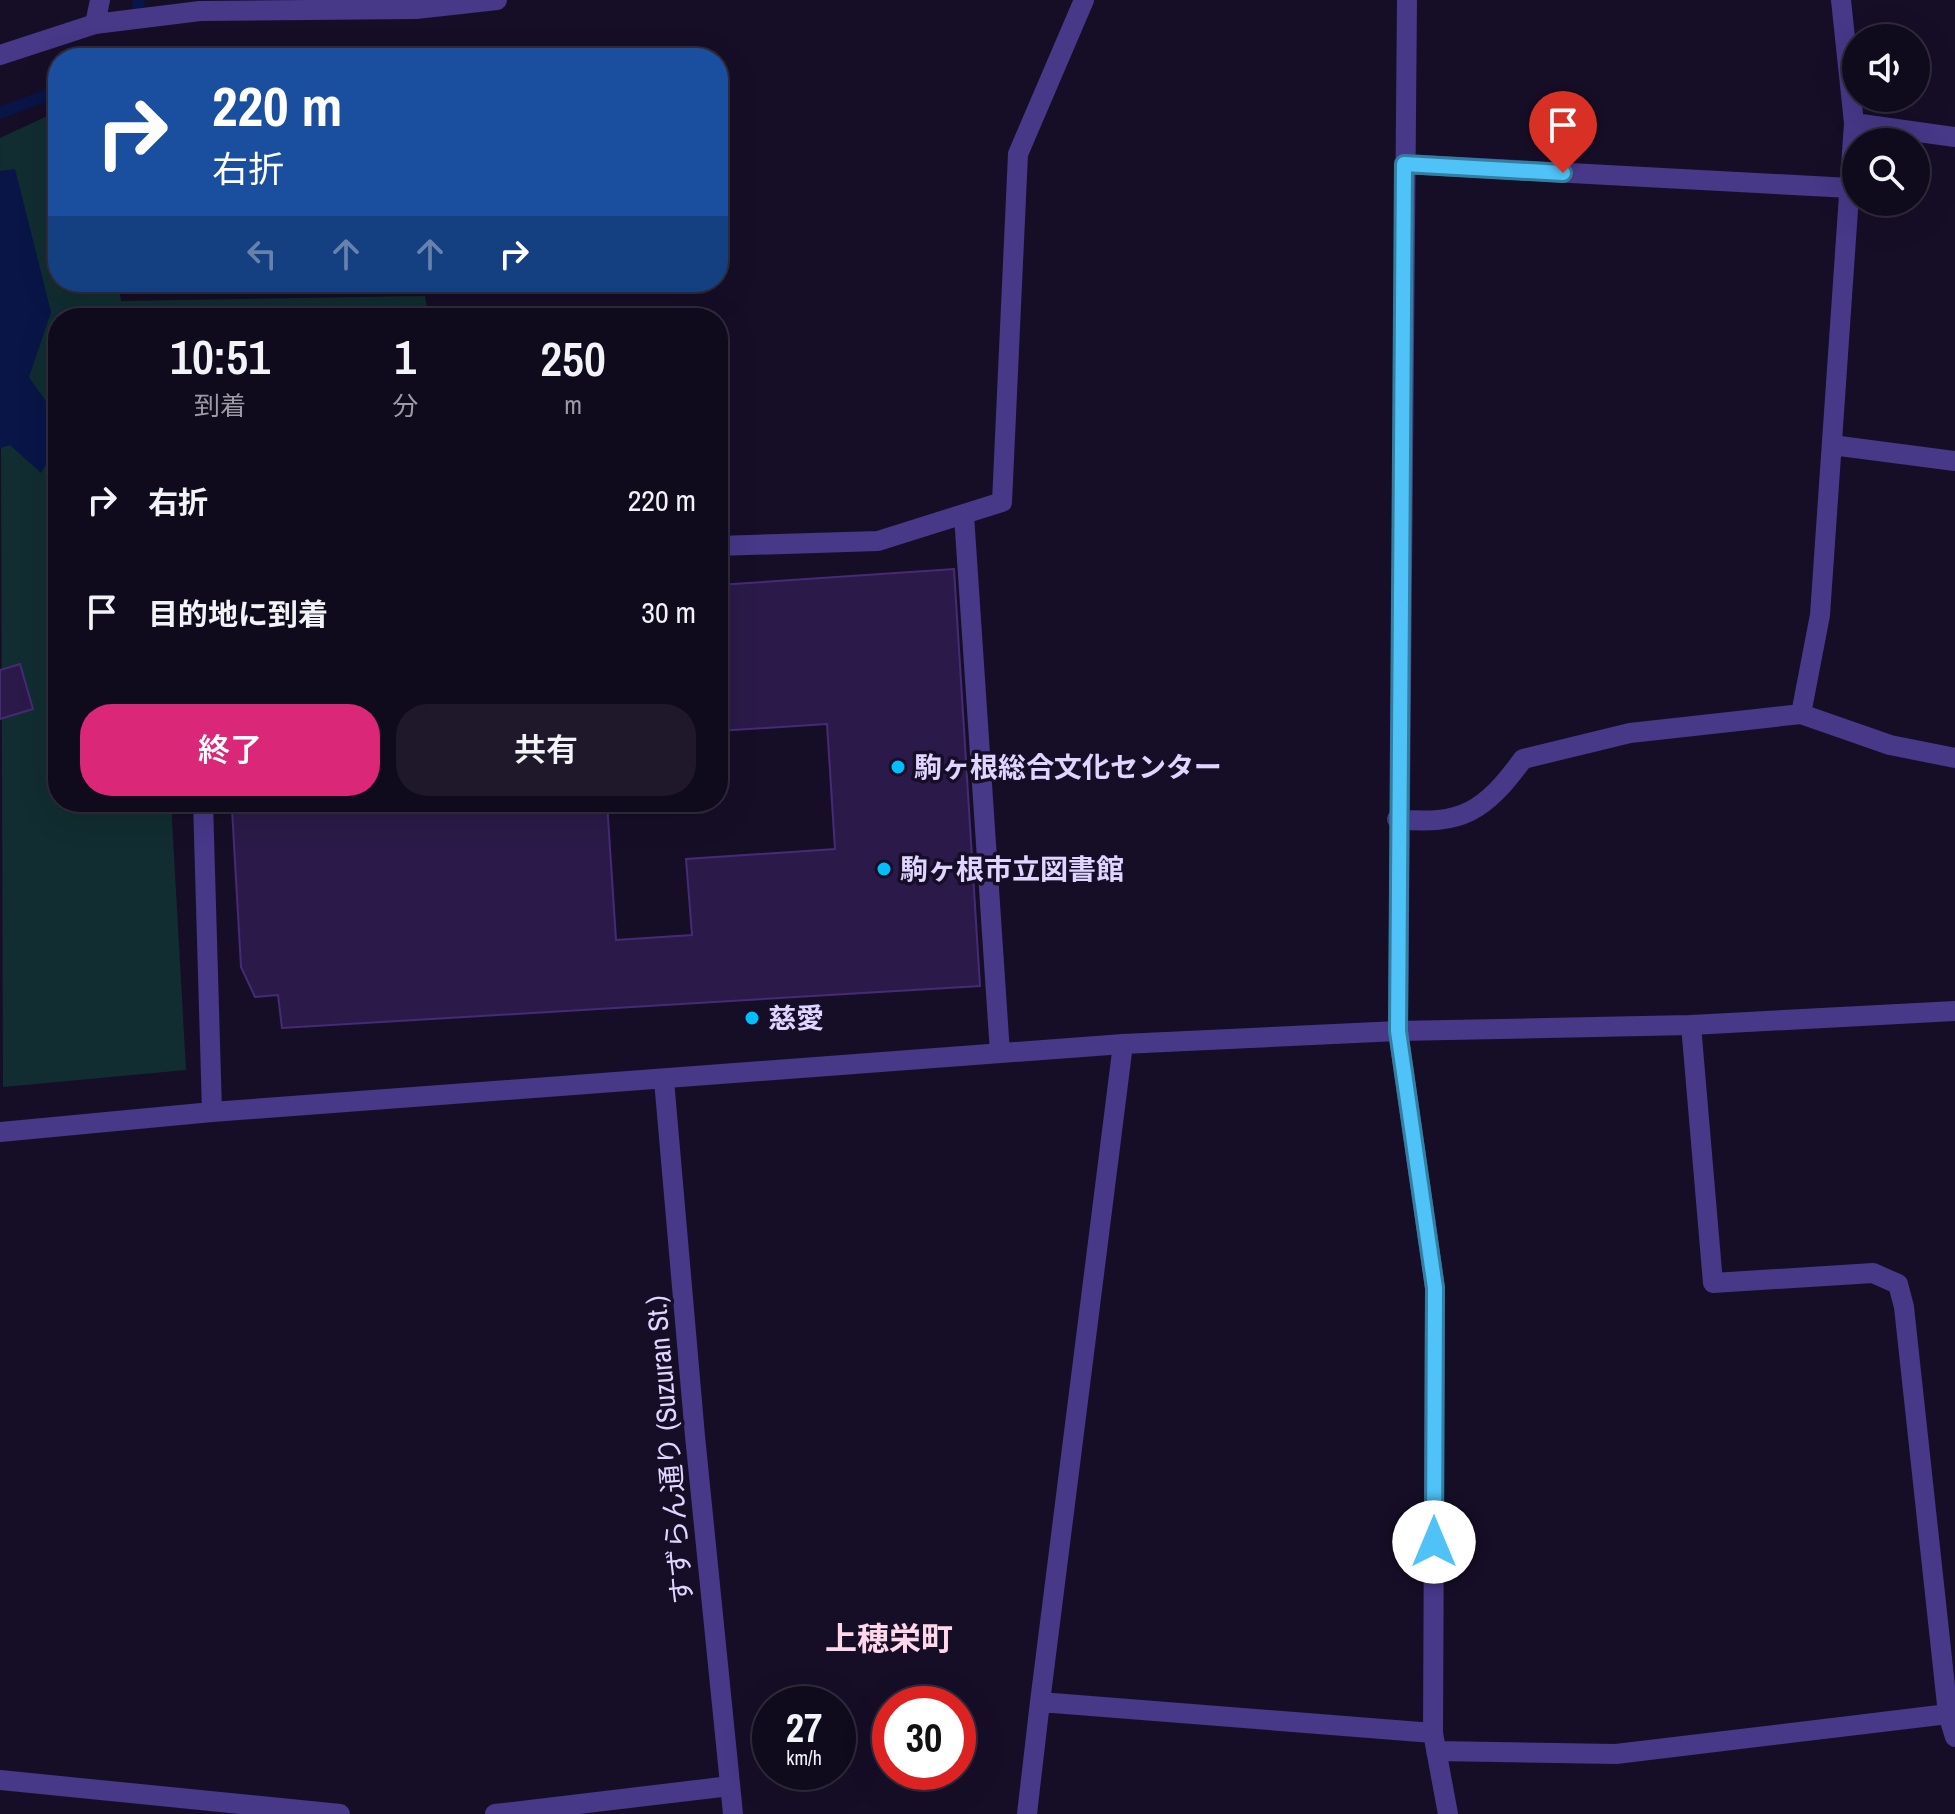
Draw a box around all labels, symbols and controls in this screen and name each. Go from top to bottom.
map controls [1842,24,1930,216]
button: sound [1842,24,1930,112]
text: 220 m [212,68,342,143]
icon: right [80,80,184,184]
pin [1529,91,1597,173]
icon: arrive [1541,103,1585,147]
button: search [1842,128,1930,216]
text: 右折 [212,145,284,193]
icon: left [240,232,284,276]
icon: ahead [324,232,368,276]
icon: ahead [408,232,452,276]
icon: right [492,232,536,276]
text: 10:51 [170,324,270,389]
text: 1 [394,324,416,389]
text: 250 [540,326,606,391]
text: m [564,387,582,422]
text: 到着 [194,388,246,423]
text: 分 [392,388,418,423]
icon: right [80,478,124,522]
text: 220 m [628,480,696,520]
text: 右折 [148,482,208,522]
icon: arrive [80,590,124,634]
text: 30 m [641,592,696,632]
text: 目的地に到着 [148,594,328,634]
button: 終了 [80,704,380,796]
button: 共有 [396,704,696,796]
place label: 駒ヶ根総合文化センター [914,748,1222,786]
marker: 駒ヶ根総合文化センター [889,758,907,776]
place label: 駒ヶ根市立図書館 [900,850,1124,888]
marker: 駒ヶ根市立図書館 [875,860,893,878]
place label: 慈愛 [768,999,824,1037]
marker: 慈愛 [743,1009,761,1027]
street label: すずらん通り (Suzuran St.) [637,1294,701,1606]
position arrow [1392,1500,1476,1584]
district label: 上穂栄町 [825,1617,953,1660]
speed limit sign: 30 [872,1686,976,1790]
text: 27 [786,1701,822,1754]
text: km/h [786,1744,822,1771]

